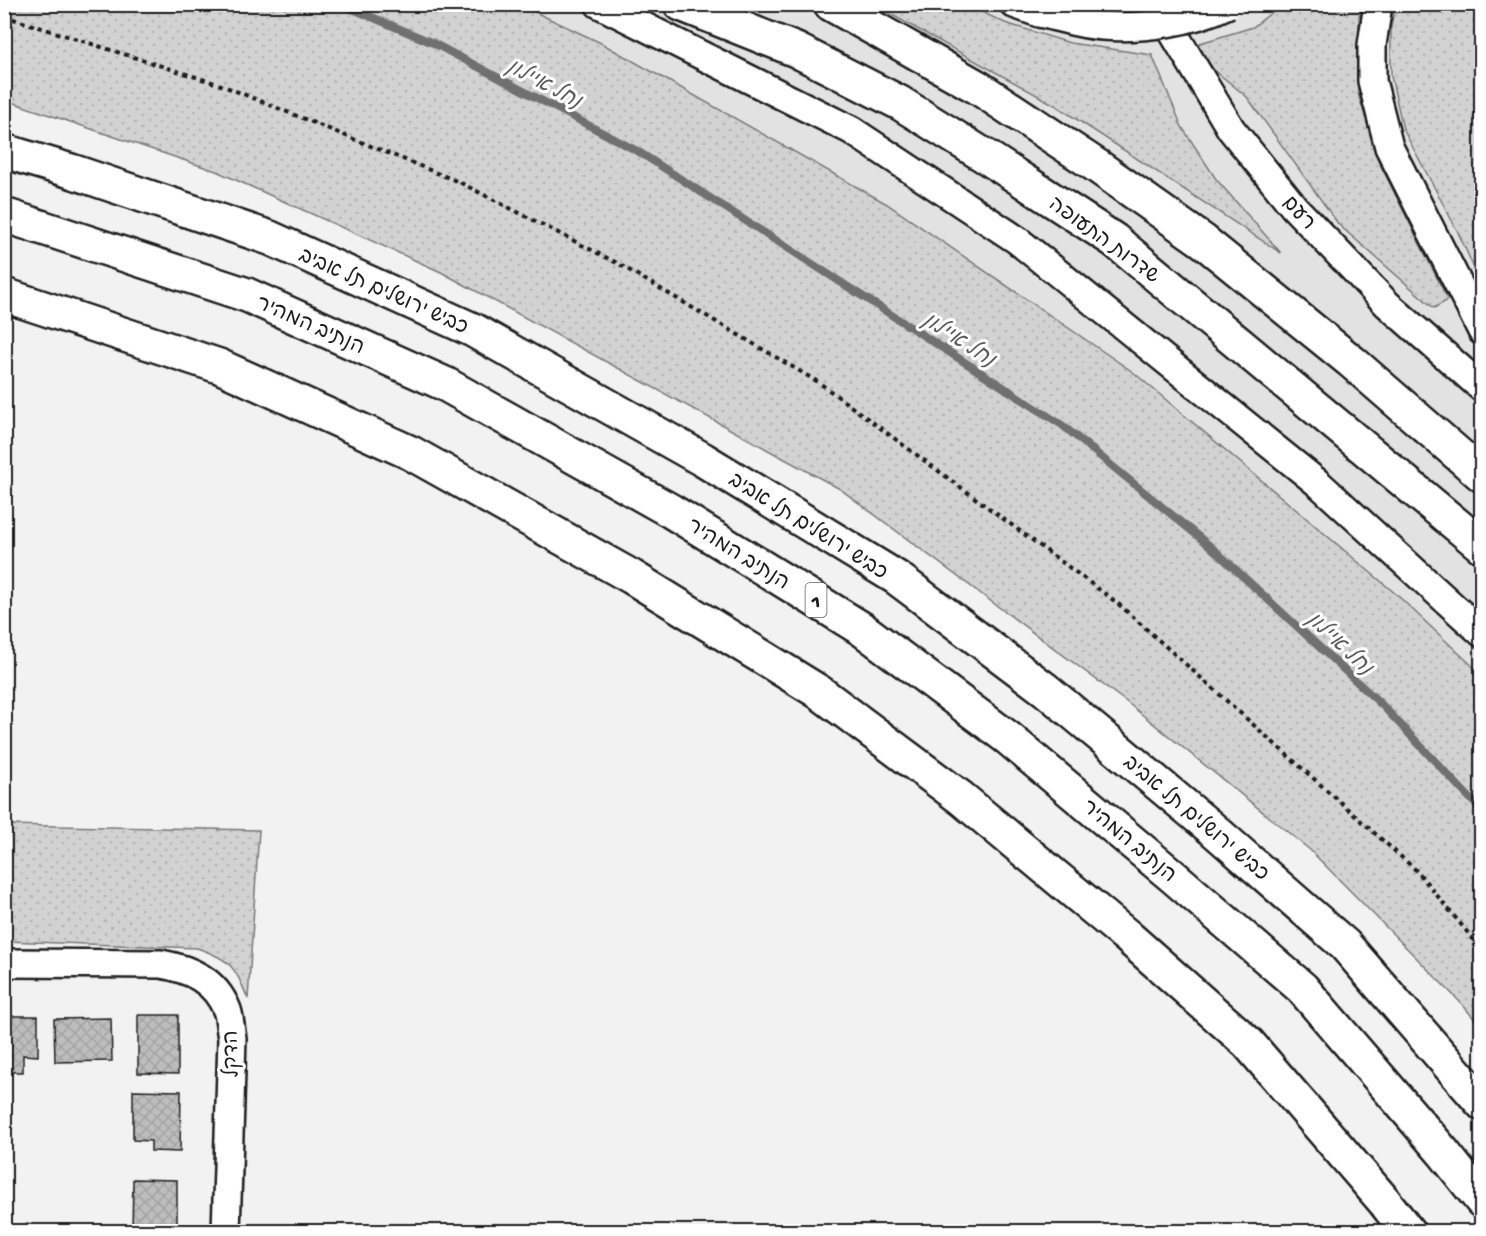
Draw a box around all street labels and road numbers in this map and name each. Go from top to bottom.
street label: רעם [1276,192,1319,237]
street label: שדרות התעופה [1043,193,1163,291]
street label: כביש ירושלים תל אביב [294,243,472,342]
street label: הנתיב המהיר [252,292,367,362]
street label: כביש ירושלים תל אביב [723,467,892,587]
street label: הנתיב המהיר [682,515,793,597]
road number: 1 [806,583,826,617]
street label: כביש ירושלים תל אביב [1117,750,1274,888]
street label: הנתיב המהיר [1075,796,1180,889]
street label: הדקל [219,1030,246,1078]

